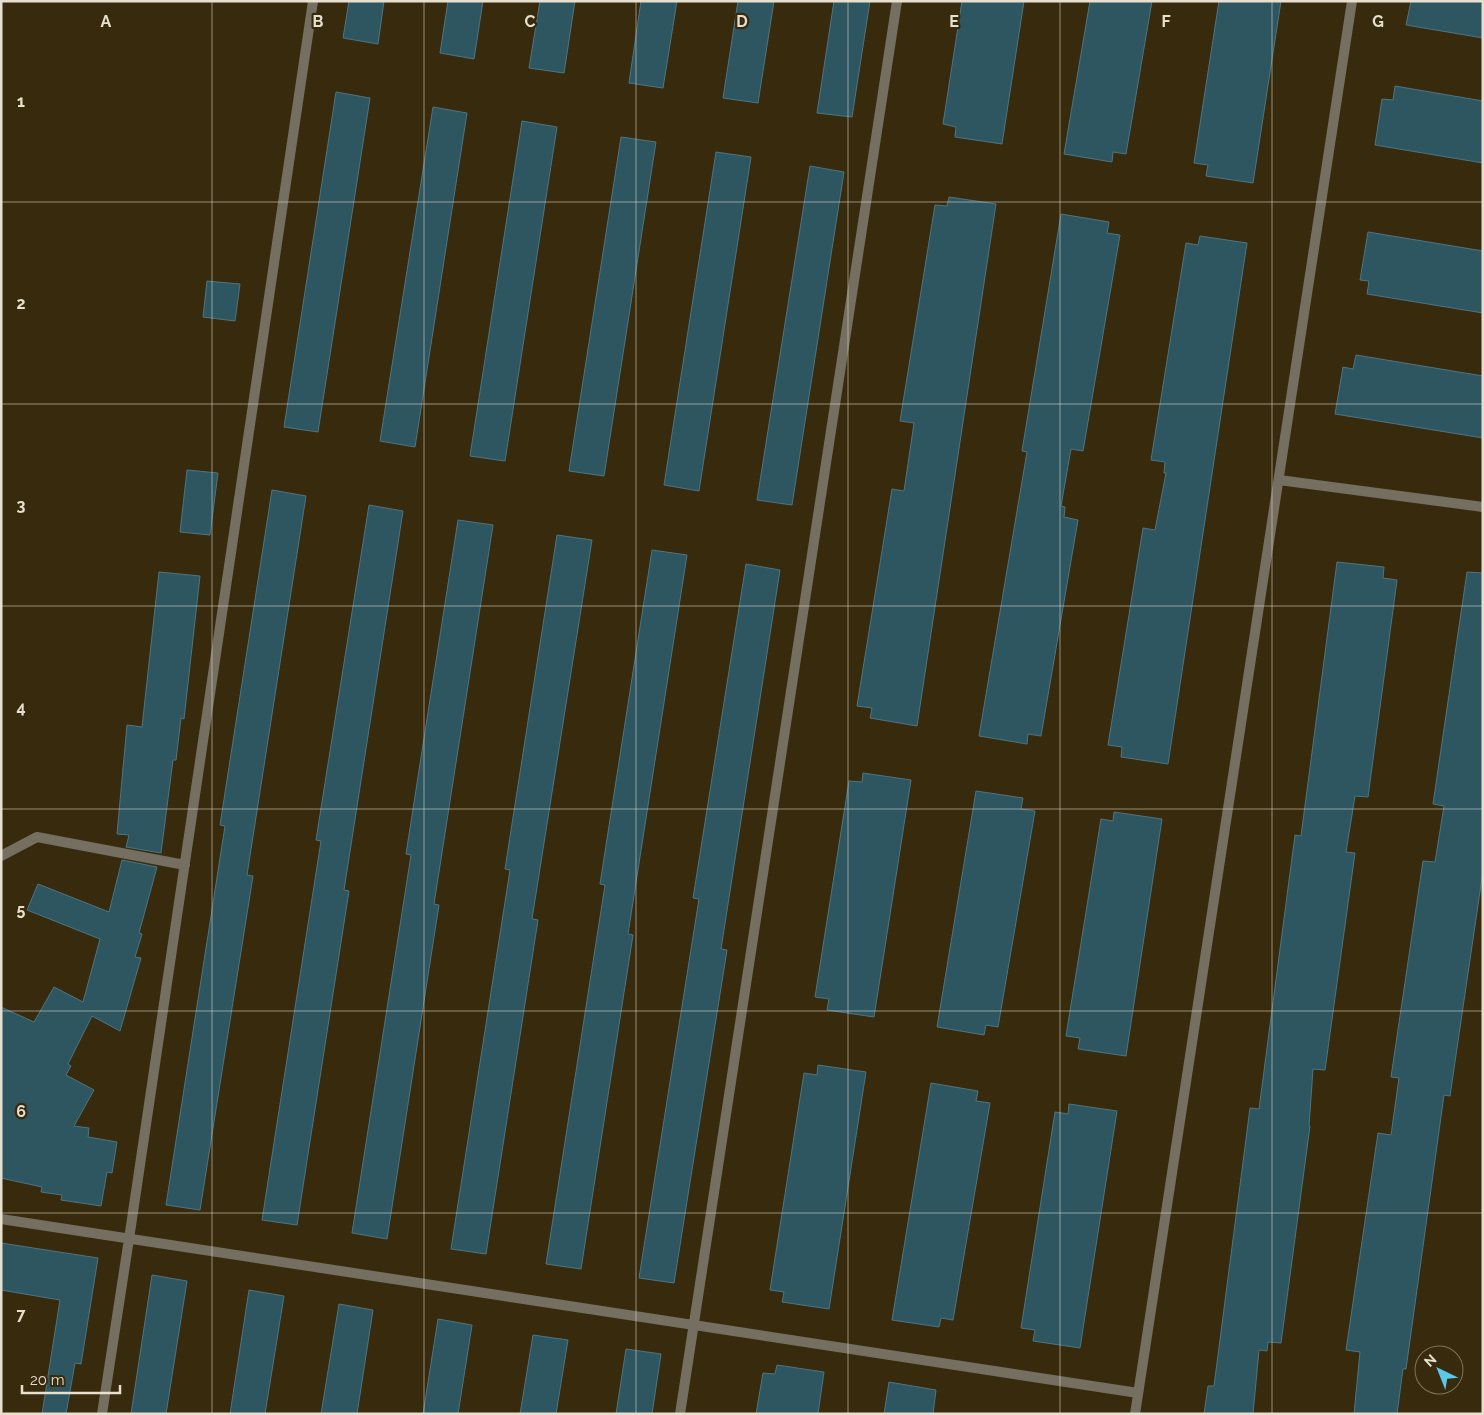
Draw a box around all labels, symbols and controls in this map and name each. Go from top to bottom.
text: A [101,12,112,31]
text: B [313,12,324,31]
text: C [525,12,536,31]
text: D [736,12,748,31]
text: E [949,12,959,31]
text: F [1161,12,1171,31]
text: G [1372,12,1384,31]
text: 1 [17,92,25,111]
text: 2 [16,294,26,313]
text: 3 [17,496,26,515]
text: 4 [16,698,26,717]
text: 5 [17,900,26,919]
text: 6 [16,1102,26,1121]
text: 7 [17,1305,26,1324]
north arrow [1414,1345,1464,1395]
text: N [1421,1351,1439,1370]
scale bar [22,1362,120,1394]
text: 20 m [30,1371,65,1389]

